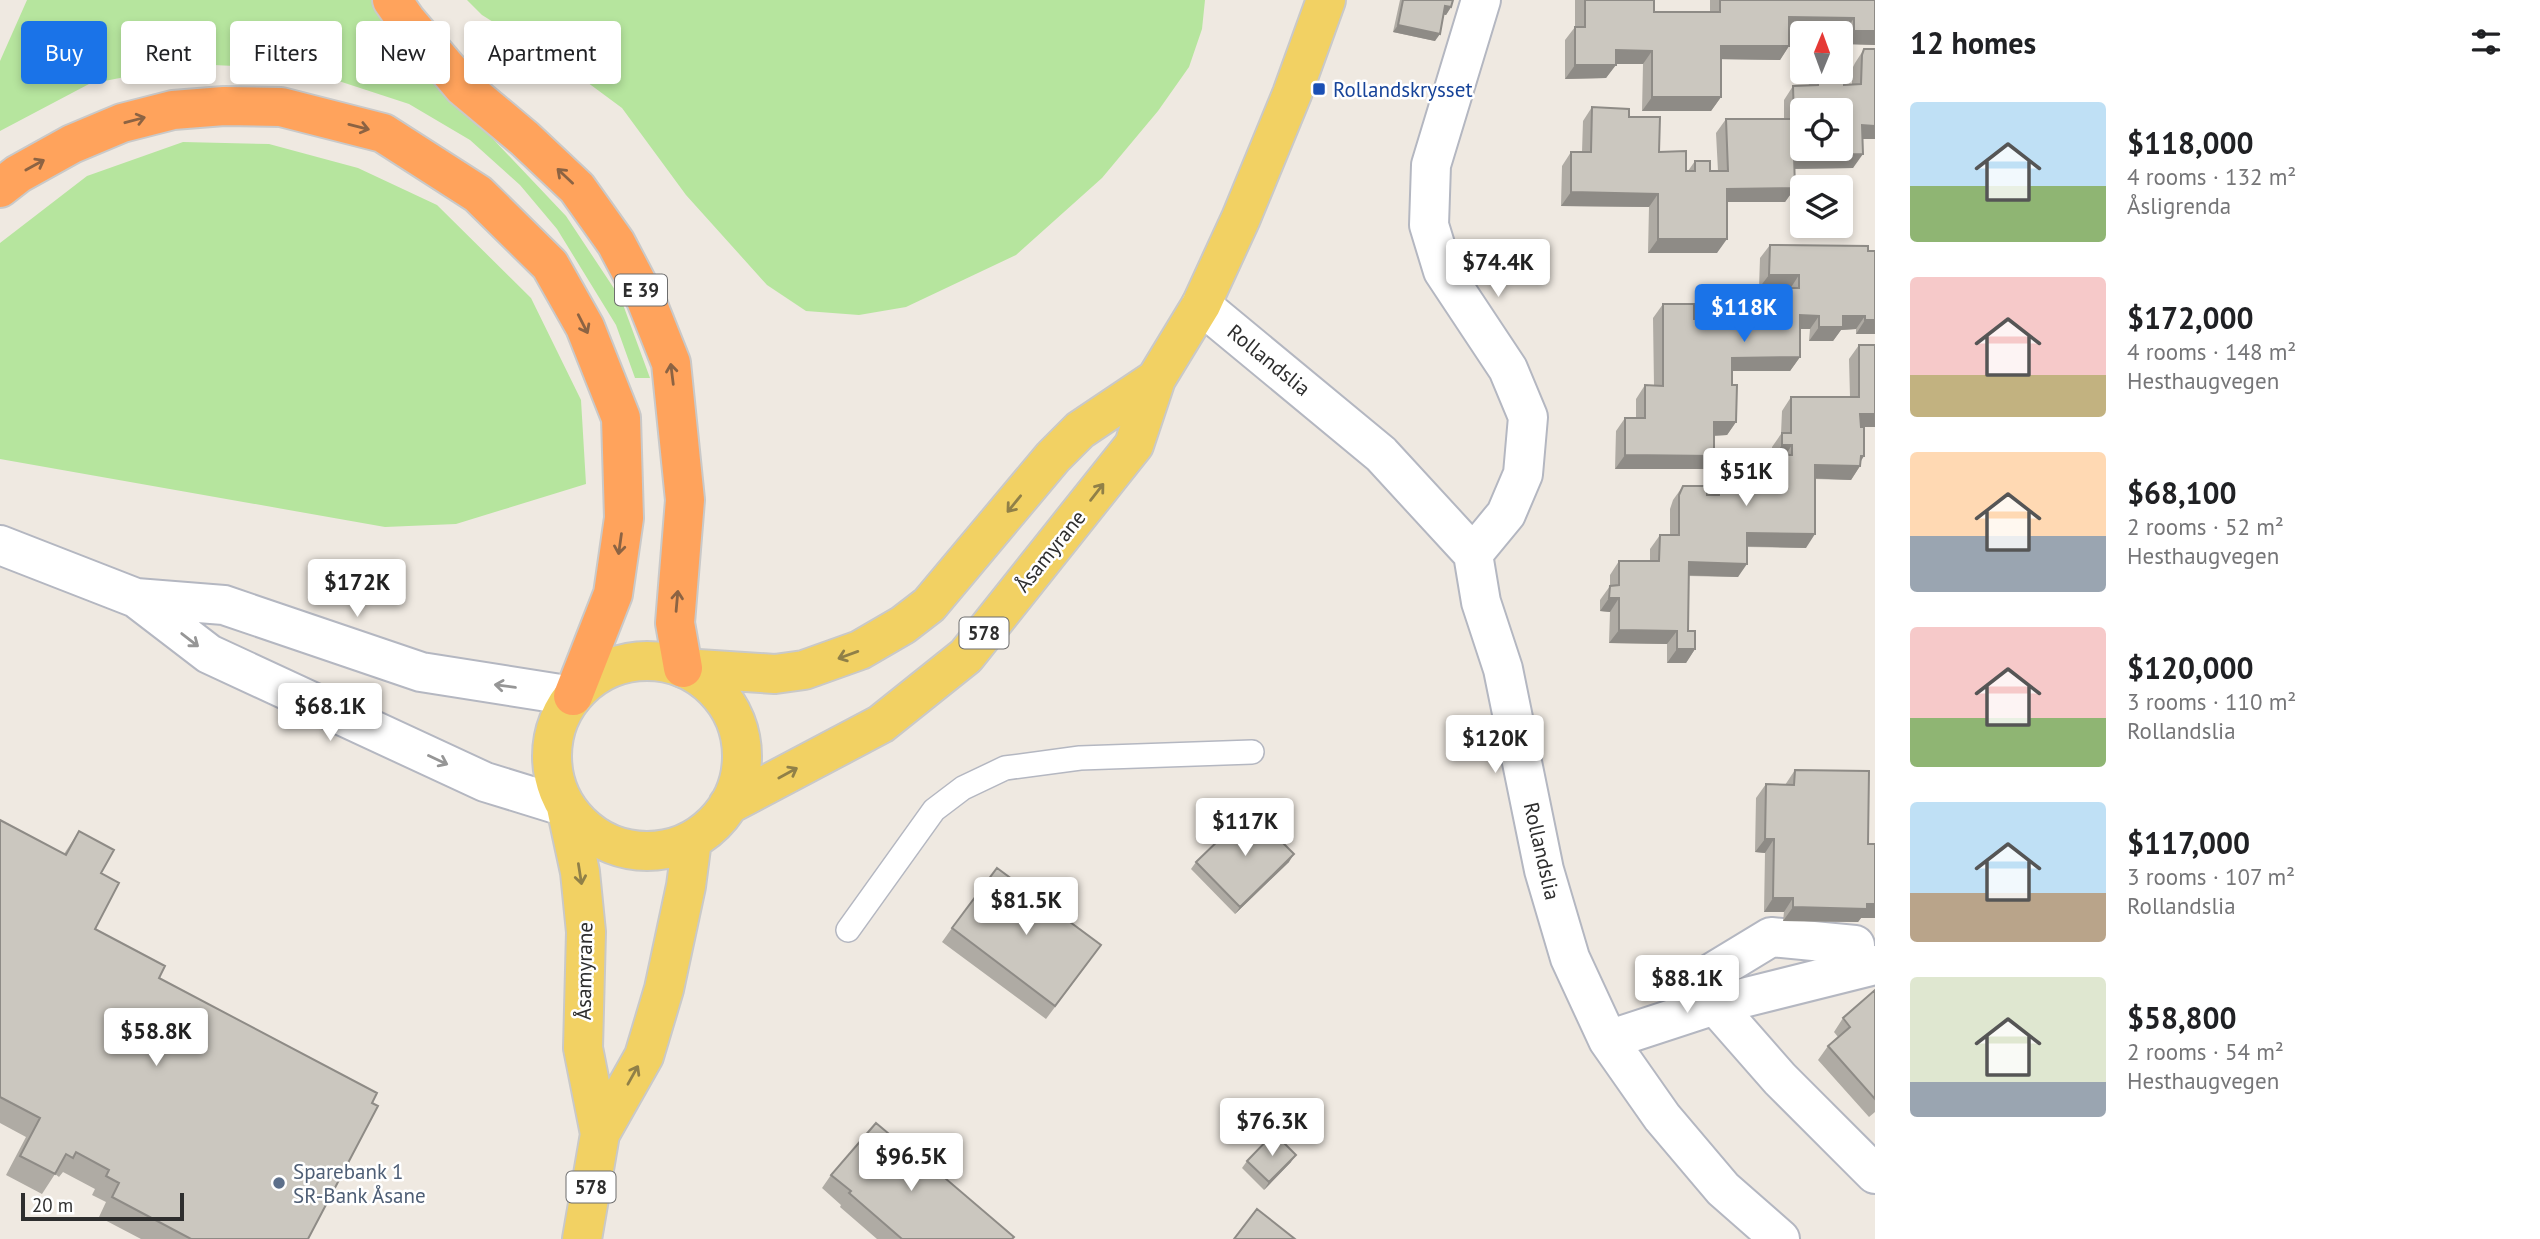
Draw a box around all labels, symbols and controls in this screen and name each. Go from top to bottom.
chip: Buy [21,21,107,84]
chip: Rent [121,21,216,84]
chip: Filters [230,21,342,84]
chip: New [356,21,450,84]
chip: Apartment [464,21,621,84]
north arrow [1790,21,1853,84]
map controls [1790,21,1853,238]
text: 12 homes [1910,23,2036,62]
icon: filters [2467,23,2505,61]
place label: Rollandskrysset [1333,76,1473,103]
marker: Rollandskrysset [1311,81,1327,97]
button: locate [1790,98,1853,161]
one-way arrow [123,113,146,126]
one-way arrow [347,121,369,134]
text: $118,000 [2127,123,2254,162]
icon: home [1966,130,2050,214]
one-way arrow [24,158,45,171]
text: 4 rooms · 132 m² [2127,162,2296,191]
one-way arrow [557,168,574,185]
button: layers [1790,175,1853,238]
text: Åsligrenda [2127,191,2231,220]
pin: $74.4K [1441,240,1555,299]
text: $74.4K [1462,247,1534,276]
road number: E 39 [615,274,667,306]
pin: $118K [1695,284,1793,344]
text: $118K [1711,292,1777,321]
text: $172,000 [2127,298,2254,337]
icon: home [1966,305,2050,389]
one-way arrow [576,313,590,334]
street label: Rollandslia [1222,318,1316,402]
text: 4 rooms · 148 m² [2127,337,2296,366]
one-way arrow [665,363,678,386]
text: Hesthaugvegen [2127,366,2279,395]
pin: $51K [1705,448,1787,508]
text: $51K [1719,456,1773,485]
text: $68,100 [2127,473,2237,512]
icon: home [1966,480,2050,564]
one-way arrow [1089,483,1104,501]
one-way arrow [1007,495,1023,513]
street label: Åsamyrane [1009,504,1091,598]
text: 2 rooms · 52 m² [2127,512,2284,541]
one-way arrow [614,532,627,555]
text: Hesthaugvegen [2127,541,2279,570]
pin: $172K [308,560,406,619]
text: $172K [324,567,390,596]
one-way arrow [671,590,684,612]
road number: 578 [960,618,1009,648]
one-way arrow [180,632,198,647]
text: $120,000 [2127,648,2254,687]
one-way arrow [838,649,860,662]
icon: home [1966,655,2050,739]
one-way arrow [494,679,517,692]
pin: $68.1K [273,684,387,743]
text: 3 rooms · 110 m² [2127,687,2296,716]
text: $68.1K [294,691,366,720]
pin: $120K [1446,716,1544,775]
text: Rollandslia [2127,716,2236,745]
text: $120K [1462,723,1528,752]
one-way arrow [427,754,448,767]
one-way arrow [778,766,798,780]
pin: $117K [1196,798,1294,858]
street label: Rollandslia [1518,800,1566,902]
text: $117K [1212,806,1278,835]
text: $117,000 [2127,823,2250,862]
icon: home [1966,830,2050,914]
one-way arrow [574,862,587,885]
text: 3 rooms · 107 m² [2127,862,2295,891]
pin: $81.5K [969,878,1083,937]
text: $81.5K [990,885,1062,914]
text: Rollandslia [2127,891,2236,920]
street label: Åsamyrane [570,922,598,1020]
pin: $88.1K [1630,956,1744,1015]
text: $88.1K [1651,963,1723,992]
text: $58,800 [2127,998,2237,1037]
icon: home [1966,1005,2050,1089]
pin: $58.8K [99,1009,213,1068]
text: $58.8K [120,1016,192,1045]
text: 2 rooms · 54 m² [2127,1037,2284,1066]
one-way arrow [626,1065,640,1085]
text: Hesthaugvegen [2127,1066,2279,1095]
pin: $76.3K [1215,1098,1329,1158]
text: $76.3K [1236,1106,1308,1135]
pin: $96.5K [854,1134,968,1193]
text: $96.5K [875,1141,947,1170]
place label: Sparebank 1 SR-Bank Åsane [293,1158,426,1209]
road number: 578 [566,1172,616,1203]
marker: Sparebank 1 SR-Bank Åsane [271,1175,287,1191]
scale bar [21,1190,184,1222]
text: 20 m [32,1193,73,1217]

